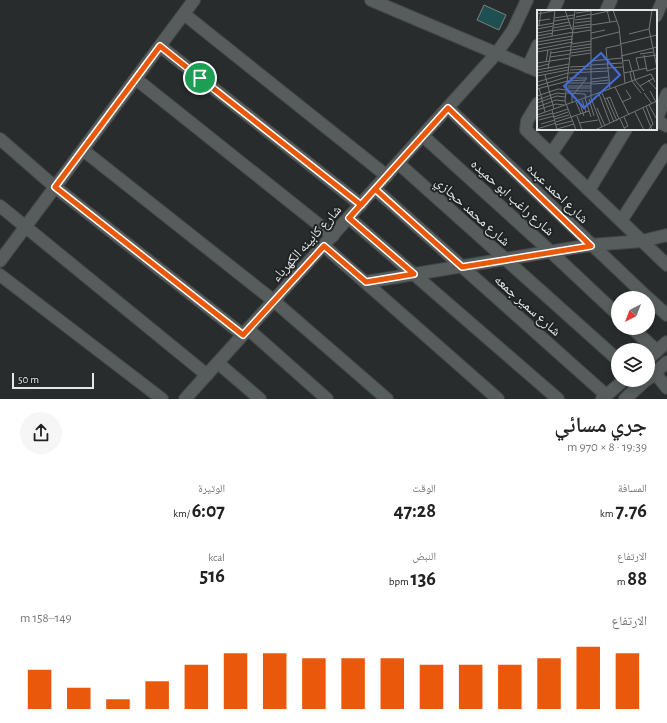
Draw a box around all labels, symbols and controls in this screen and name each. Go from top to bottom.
inset map [537,10,657,130]
pin [183,61,217,95]
icon: arrive [189,67,211,89]
street label: شارع راغب ابو حميده [467,157,557,240]
street label: شارع احمد عبده [522,161,591,228]
street label: شارع محمد حجازي [430,175,512,251]
street label: شارع كابينه الكهرباء [269,203,346,286]
street label: شارع سمير جمعه [490,273,563,340]
north arrow [611,291,655,335]
map controls [611,291,655,387]
button: layers [611,343,655,387]
scale bar [12,371,94,390]
text: 50 m [18,374,39,385]
button: share [20,412,62,454]
text: جري مسائي [554,414,647,436]
text: 19:39 · 8 × 970 m [567,441,647,454]
text: الوتيرة [198,483,225,494]
text: الوقت [412,483,436,494]
text: المسافة [618,483,647,494]
text: 6:07 [192,501,225,521]
text: 47:28 [393,501,436,521]
text: 7.76 [615,501,647,521]
text: /km [173,508,192,519]
text: km [600,508,615,519]
text: النبض [413,551,436,562]
text: الارتفاع [617,551,647,562]
text: kcal [208,552,225,563]
text: 516 [200,566,225,586]
text: 136 [411,569,436,589]
text: 88 [627,569,647,589]
text: bpm [389,576,411,587]
text: m [617,576,627,587]
text: 149–158 m [20,612,72,625]
text: الارتفاع [612,615,647,628]

